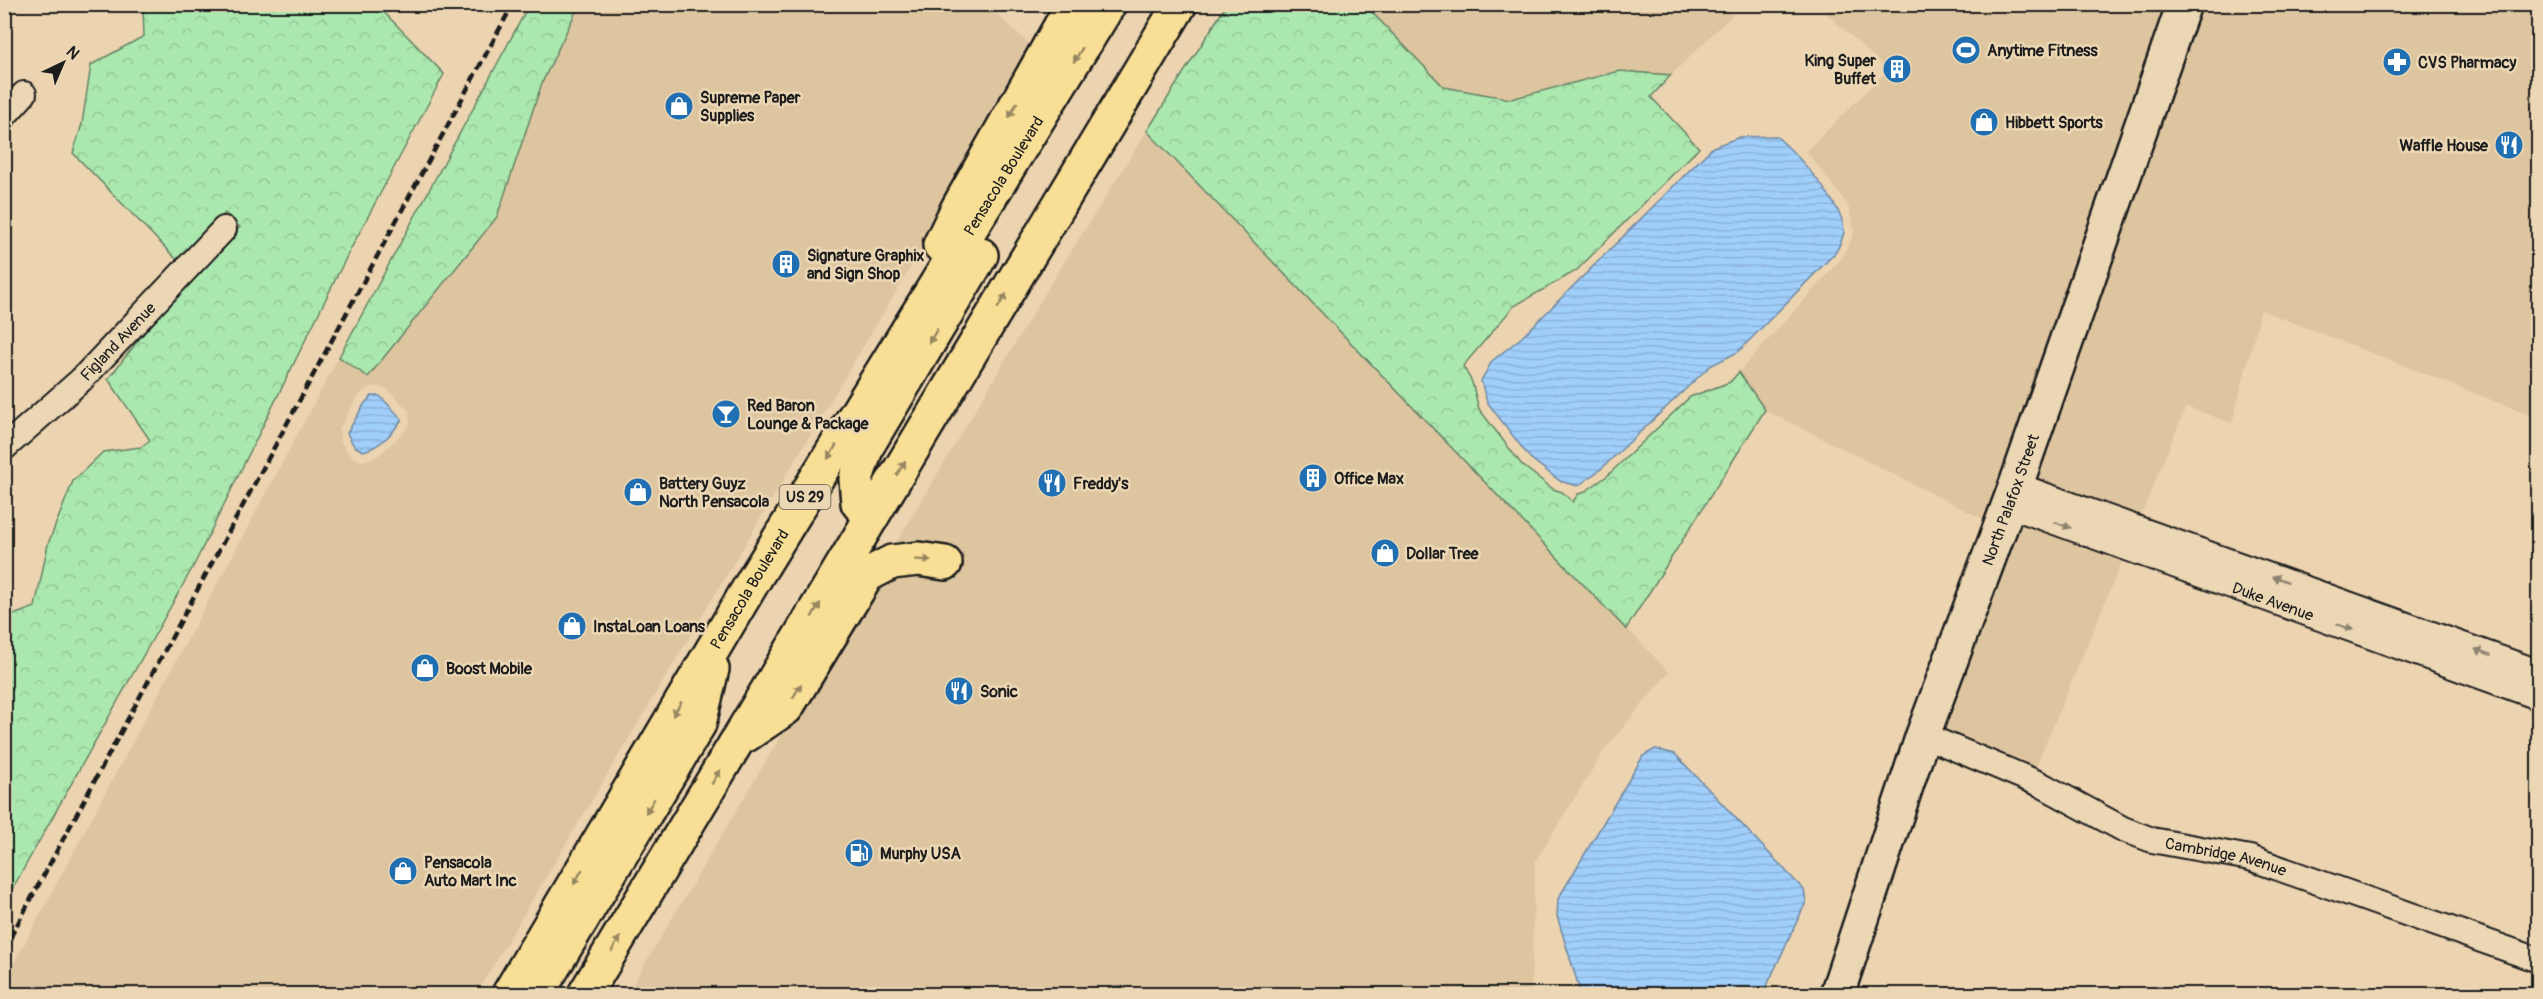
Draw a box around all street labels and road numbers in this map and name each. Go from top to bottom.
street label: Pensacola Boulevard [960,113,1048,240]
street label: Figland Avenue [76,298,160,386]
street label: North Palafox Street [1978,431,2044,568]
road number: US 29 [780,485,830,509]
street label: Pensacola Boulevard [706,526,794,653]
street label: Duke Avenue [2229,578,2316,626]
street label: Cambridge Avenue [2163,834,2289,881]

